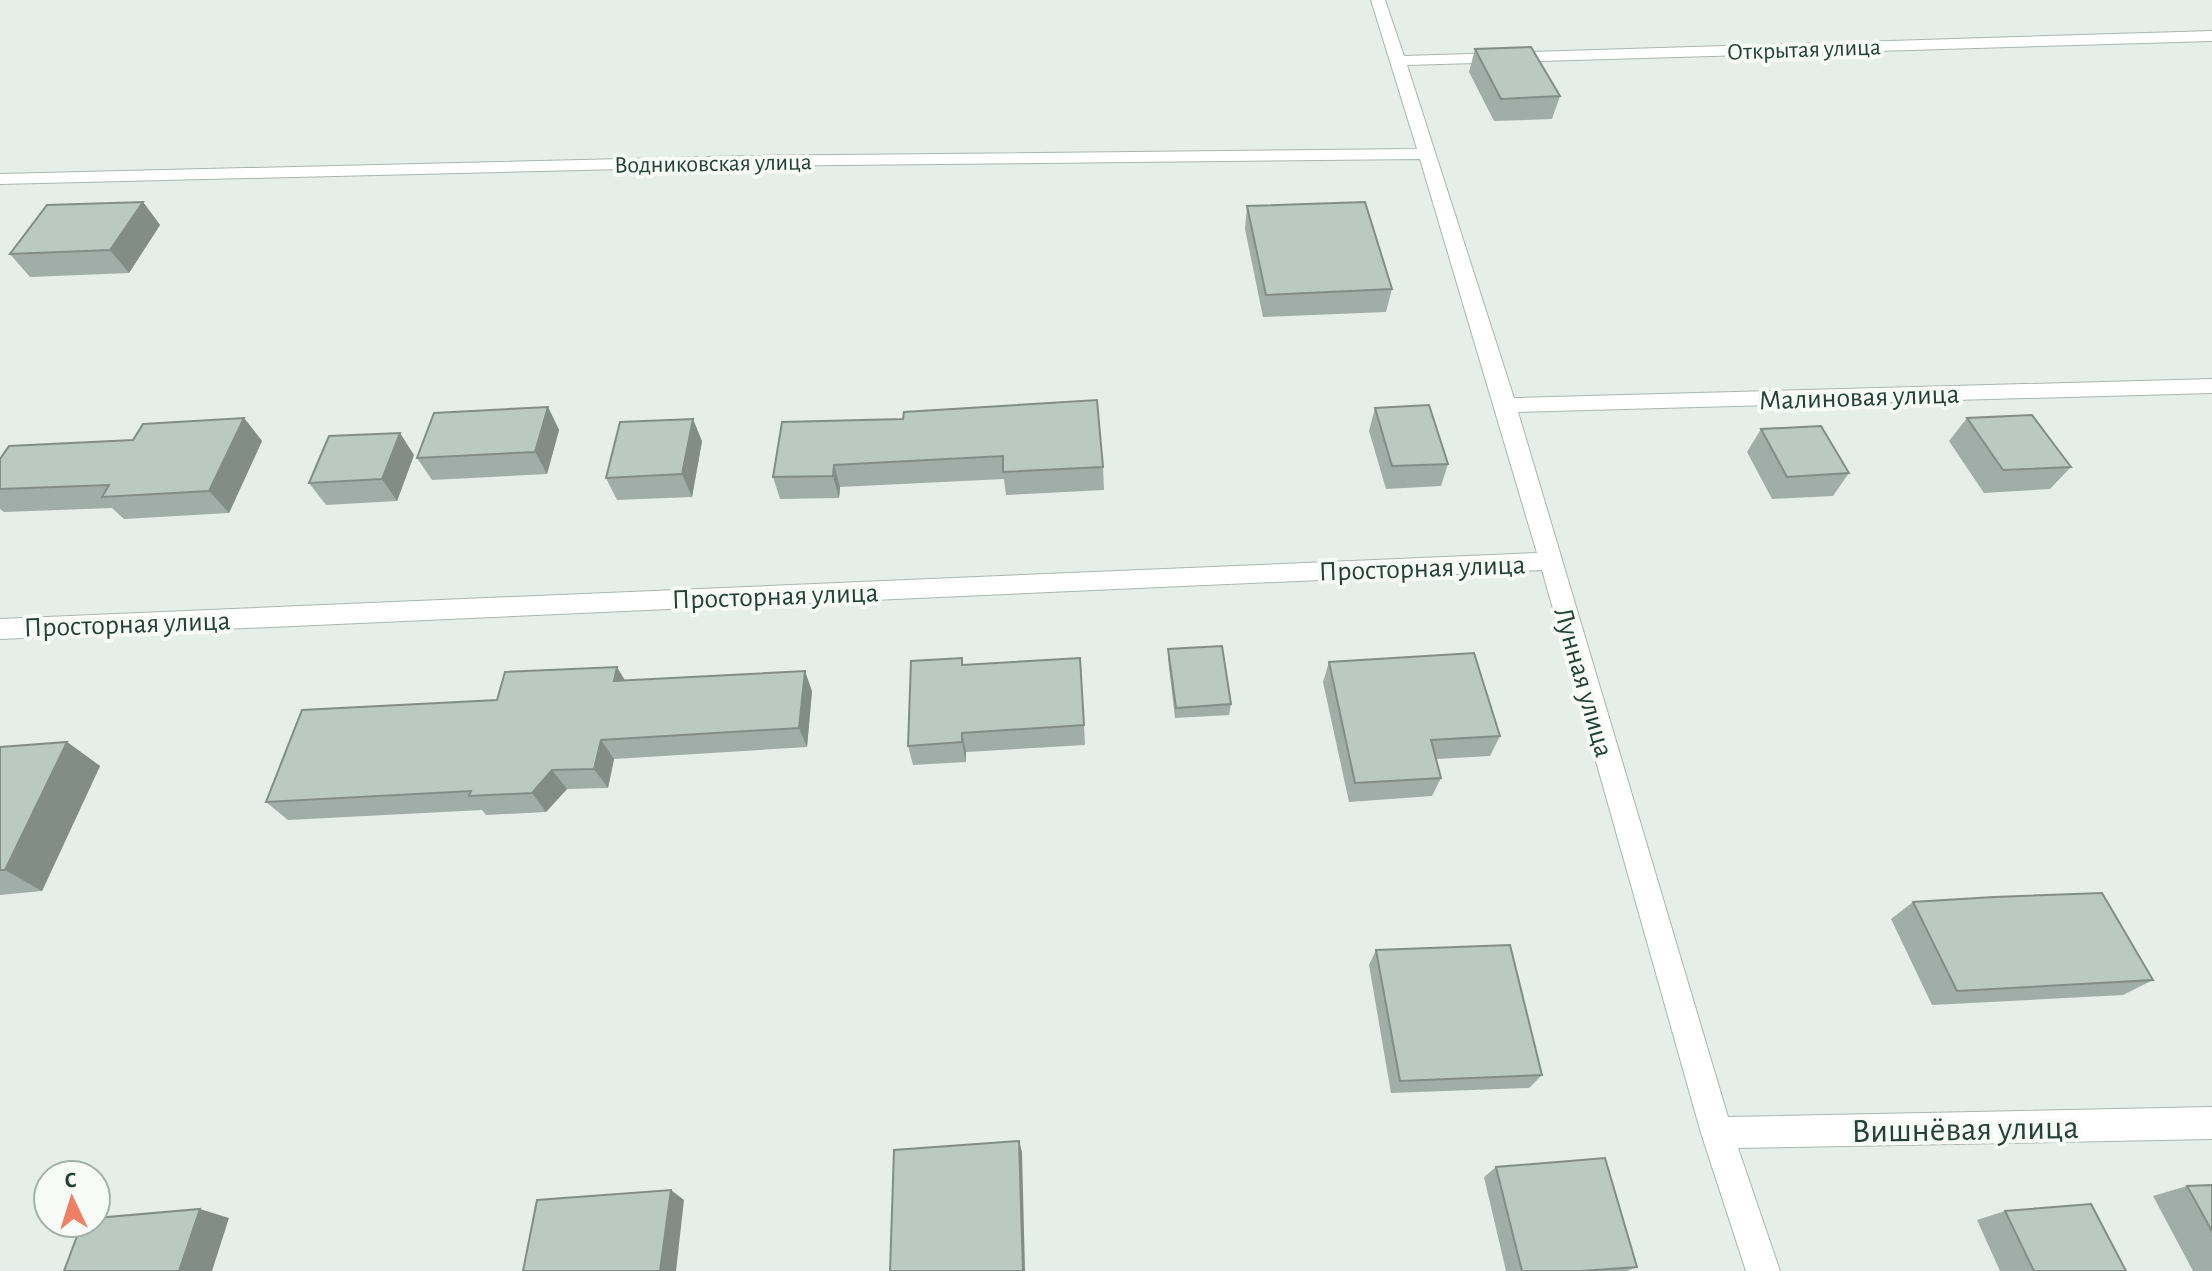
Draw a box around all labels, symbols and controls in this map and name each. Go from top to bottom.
street label: Открытая улица [1727,35,1881,65]
street label: Водниковская улица [614,150,812,178]
street label: Малиновая улица [1758,380,1960,415]
street label: Просторная улица [1318,551,1526,587]
street label: Просторная улица [671,579,879,615]
street label: Лунная улица [1548,605,1618,761]
street label: Просторная улица [23,607,231,643]
street label: Вишнёвая улица [1851,1111,2079,1149]
north arrow [32,1159,112,1239]
text: С [64,1169,78,1191]

